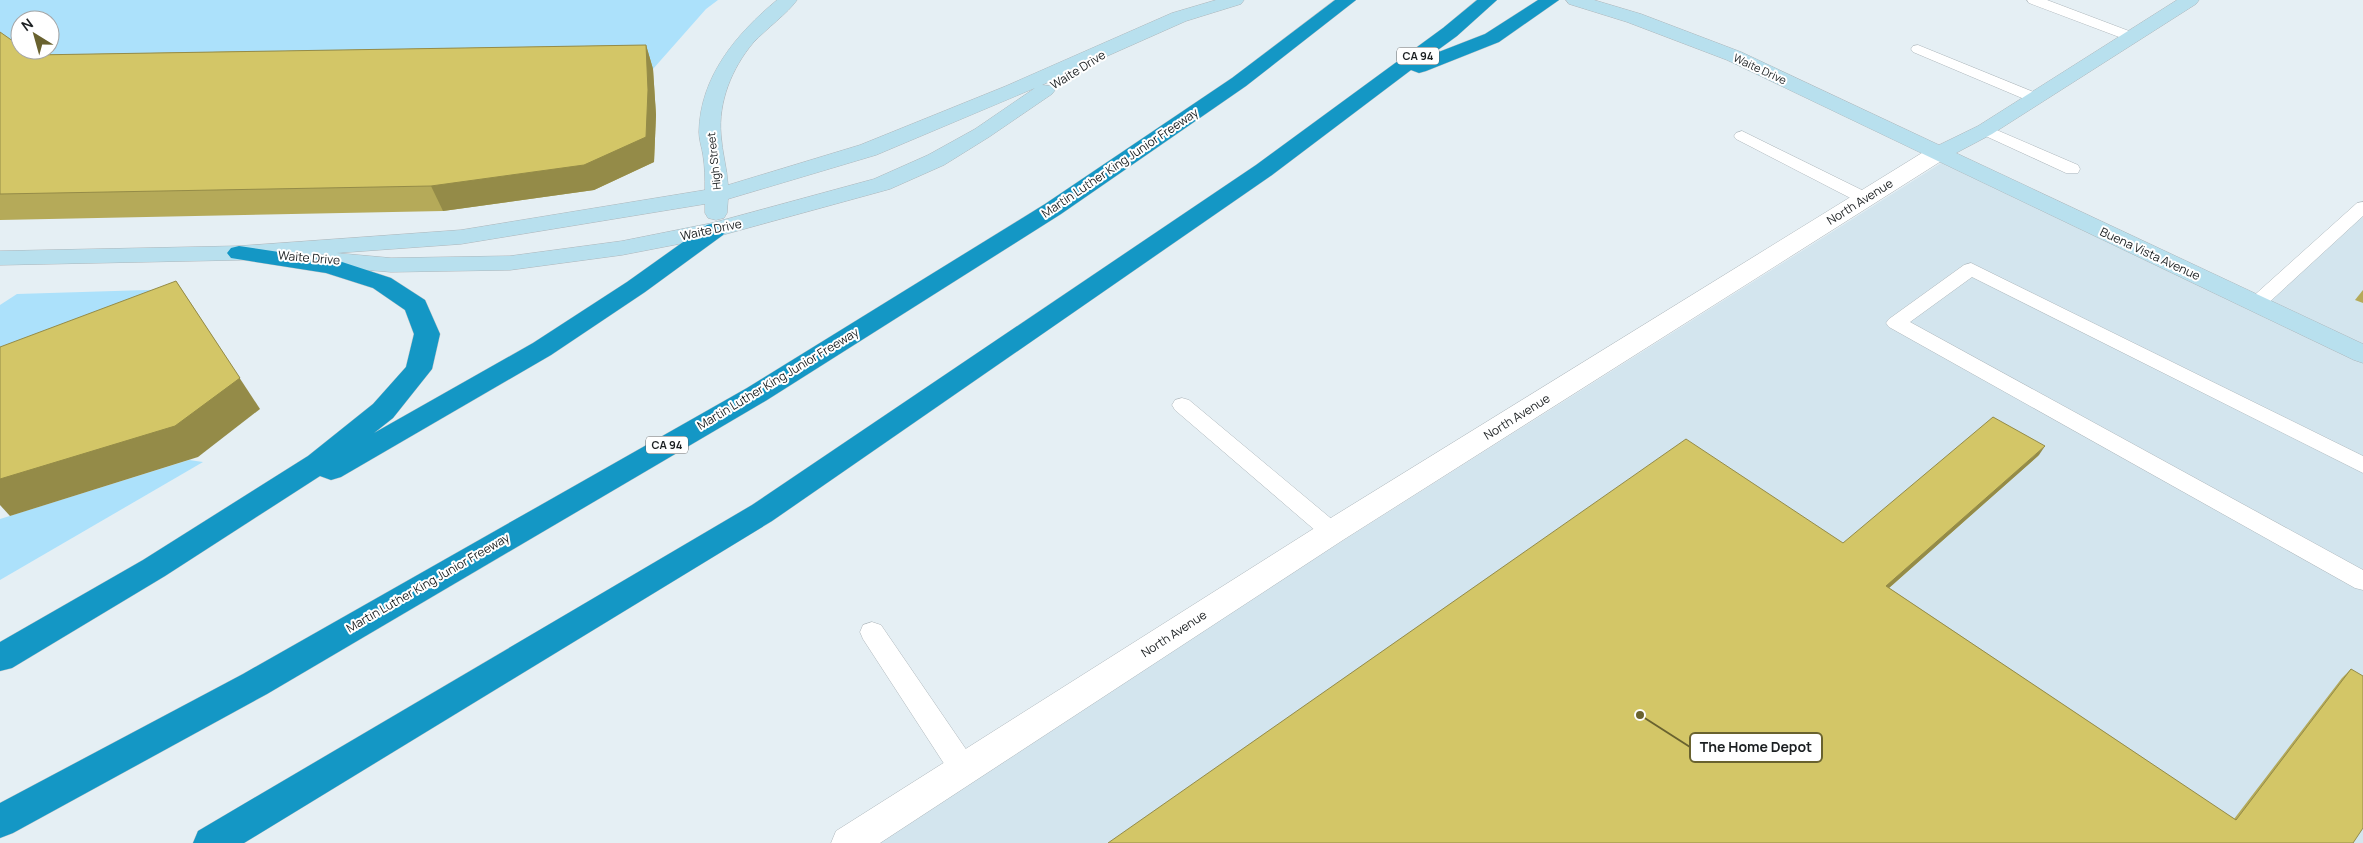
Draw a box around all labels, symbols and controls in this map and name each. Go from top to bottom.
north arrow [10,10,60,60]
text: N [17,14,37,35]
street label: Waite Drive [1047,46,1109,93]
road number: CA 94 [1397,48,1439,64]
street label: Waite Drive [1731,50,1790,88]
street label: Martin Luther King Junior Freeway [1038,103,1202,222]
street label: High Street [703,132,724,191]
street label: North Avenue [1823,174,1896,229]
street label: Waite Drive [679,215,743,244]
street label: Buena Vista Avenue [2097,223,2203,284]
street label: Waite Drive [277,246,341,269]
street label: Martin Luther King Junior Freeway [694,323,862,434]
street label: North Avenue [1480,389,1553,444]
road number: CA 94 [646,436,688,454]
street label: Martin Luther King Junior Freeway [343,528,513,636]
street label: North Avenue [1138,606,1210,661]
callout: The Home Depot [1690,733,1822,762]
text: The Home Depot [1700,737,1812,756]

